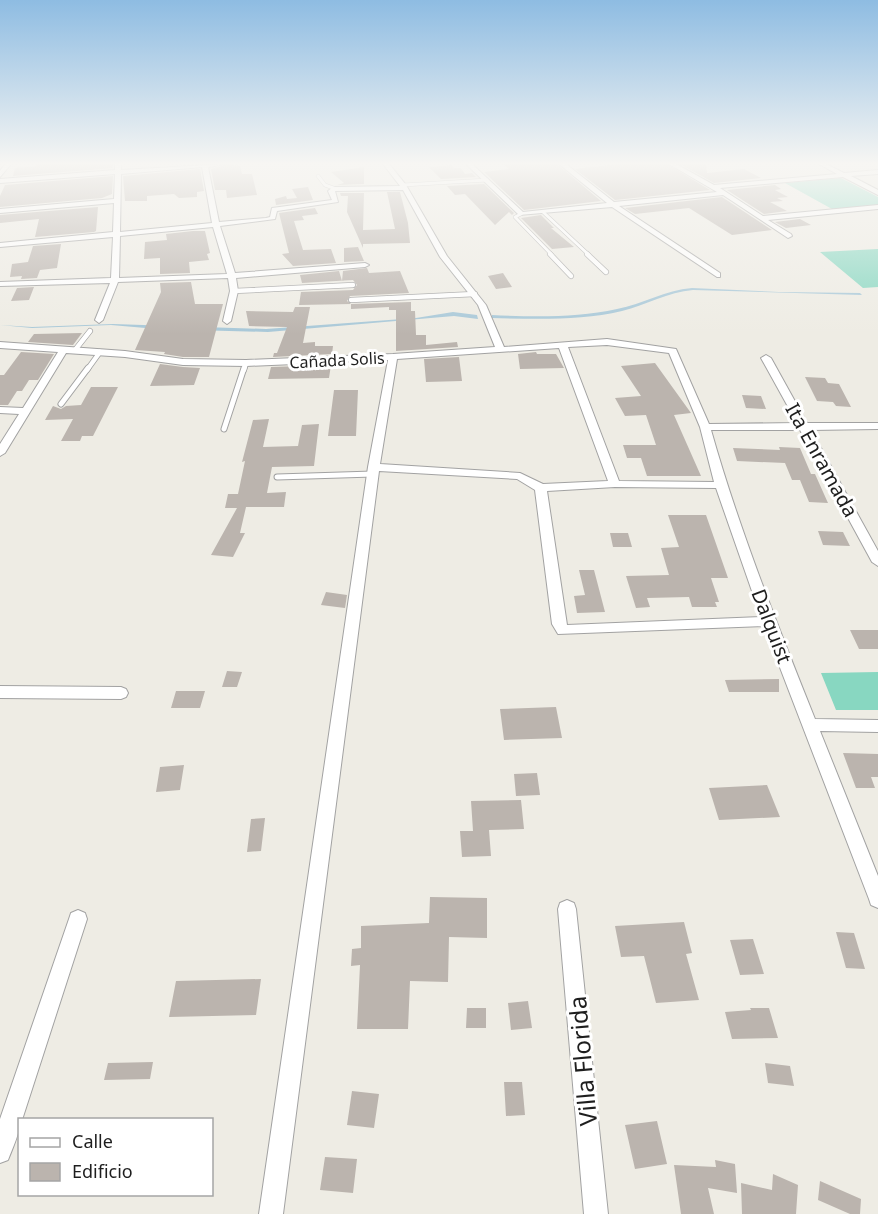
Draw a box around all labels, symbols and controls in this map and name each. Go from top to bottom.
street label: Cañada Solis [289,347,385,373]
street label: Ita Enramada [780,398,864,522]
street label: Dalquist [745,585,799,667]
street label: Villa Florida [560,995,604,1127]
legend [18,1118,213,1196]
text: Calle [72,1129,113,1153]
text: Edificio [72,1159,133,1183]

